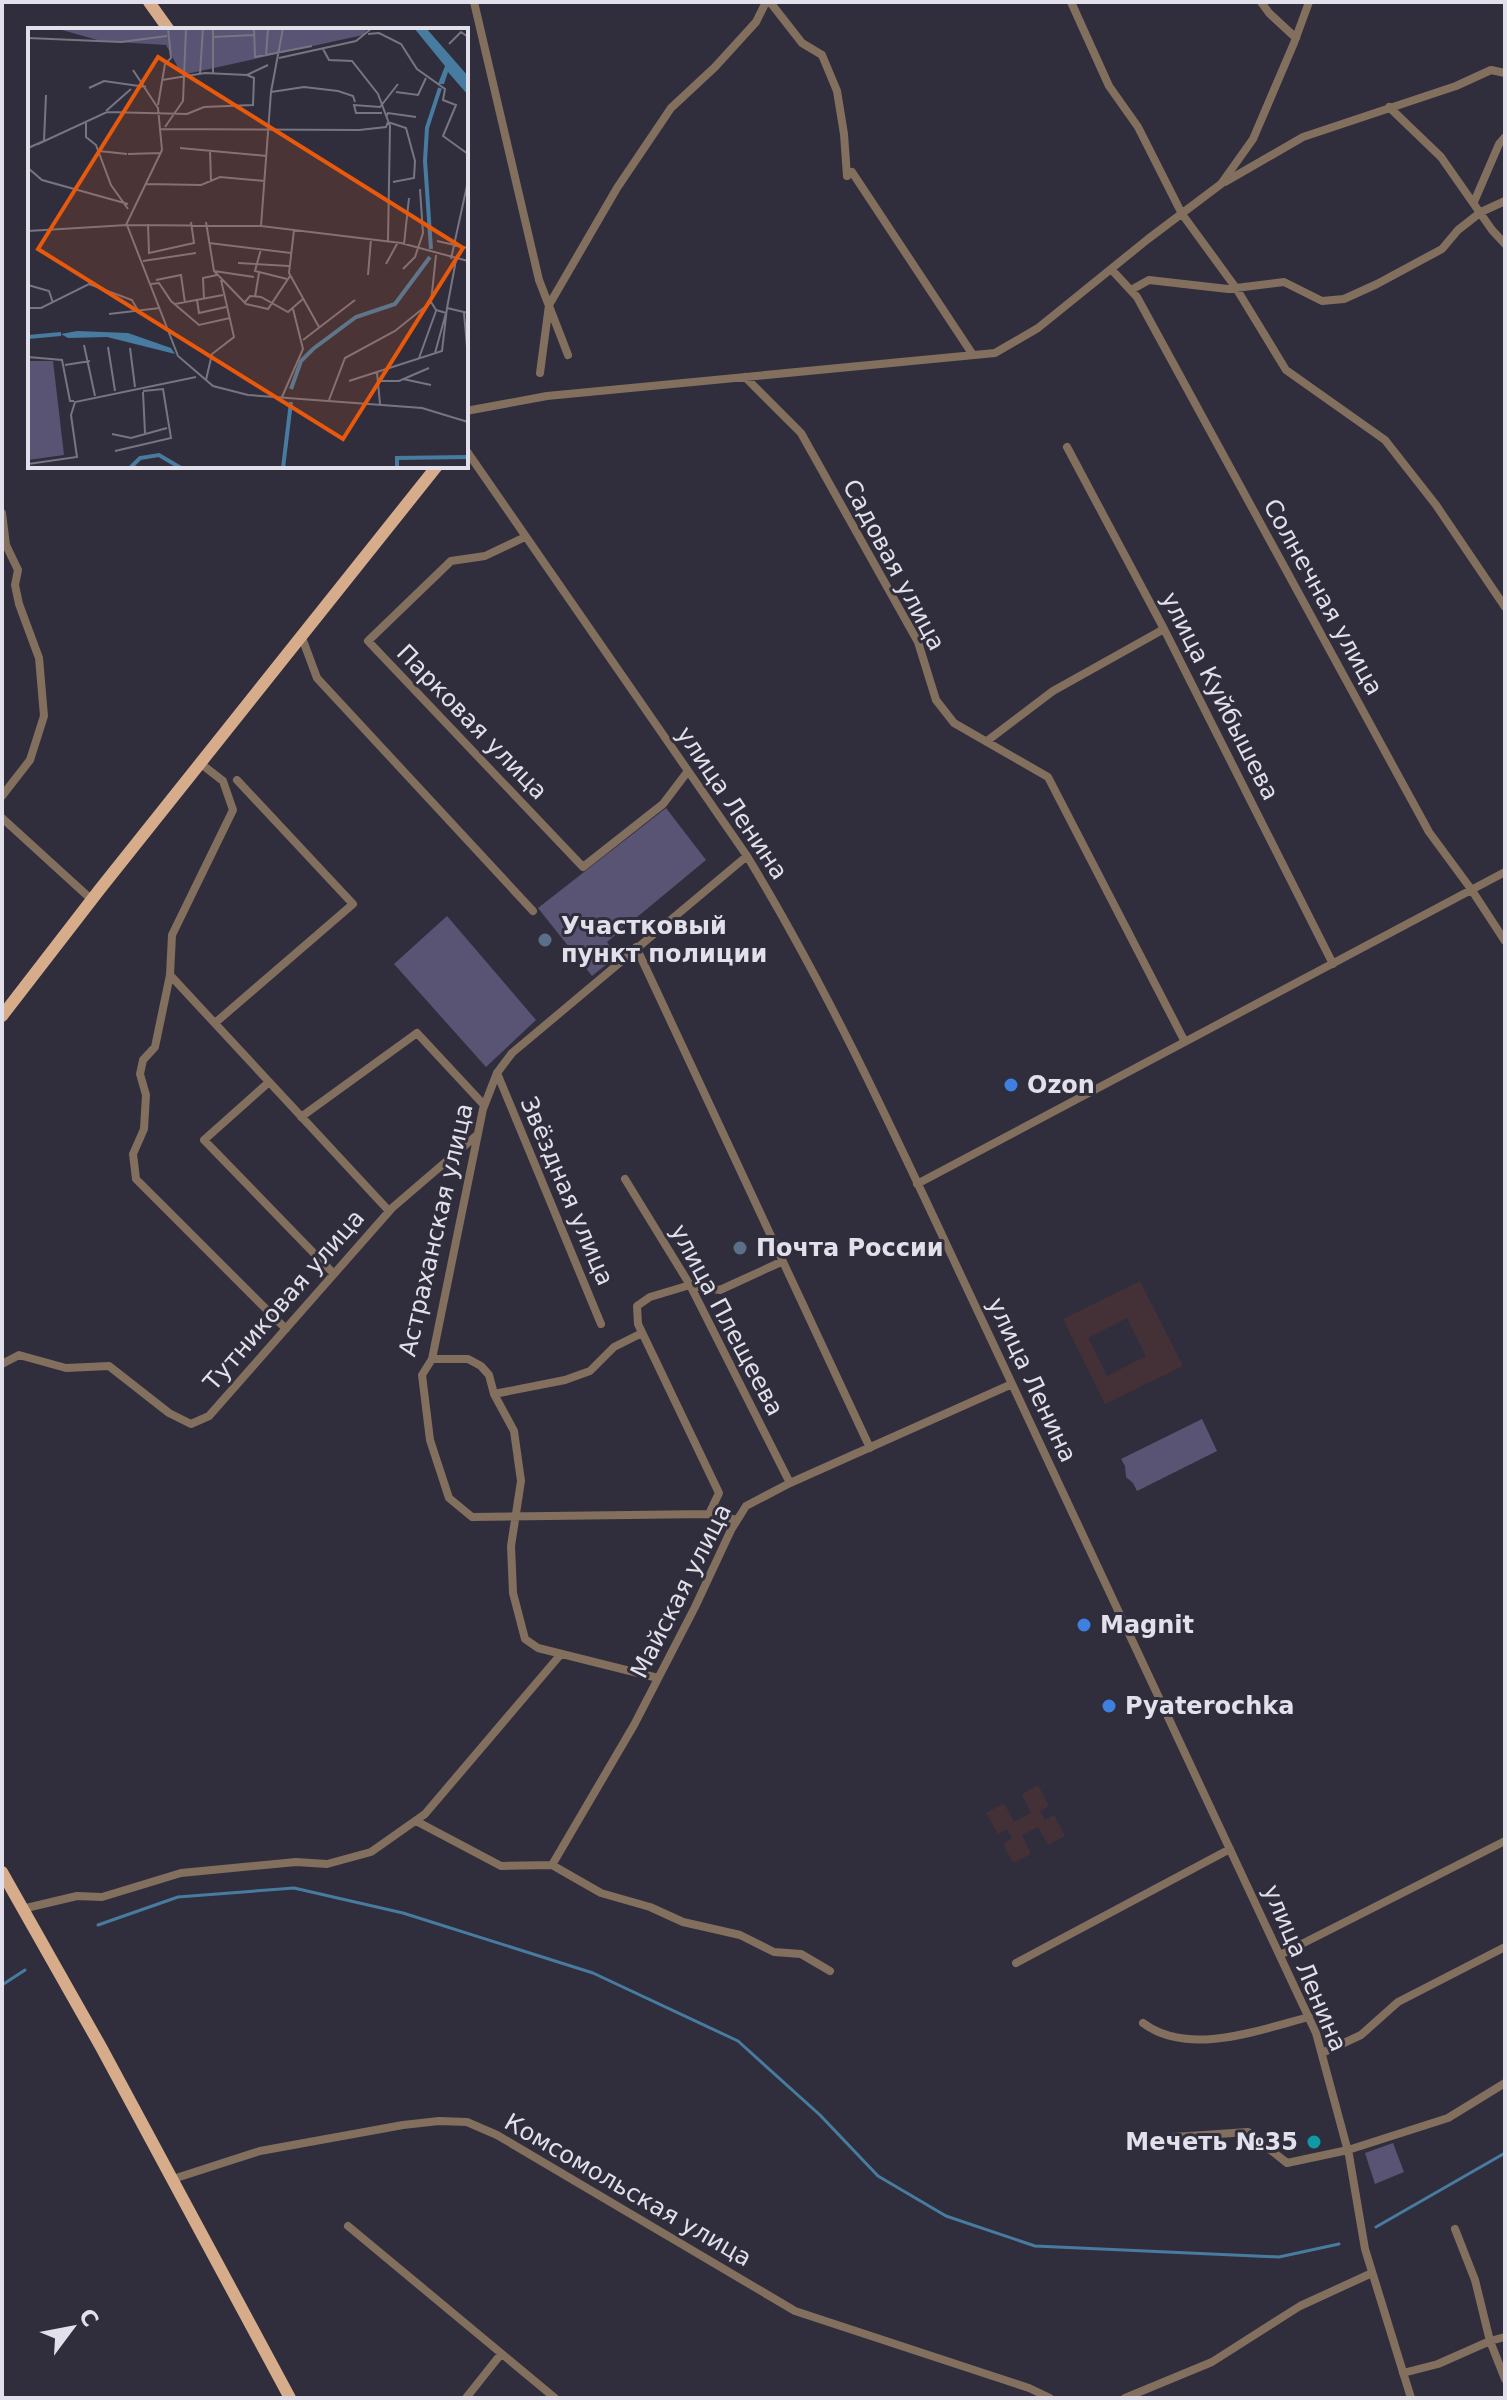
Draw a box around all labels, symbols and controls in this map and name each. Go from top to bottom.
inset map [28,28,468,468]
street label: Садовая улица [837,475,951,655]
street label: Солнечная улица [1257,494,1389,700]
street label: улица Куйбышева [1155,587,1285,805]
street label: Парковая улица [391,639,553,805]
street label: улица Ленина [671,721,793,885]
place label: Участковый пункт полиции [561,912,767,968]
marker: Участковый пункт полиции [536,931,554,949]
place label: Ozon [1027,1071,1095,1099]
marker: Ozon [1002,1076,1020,1094]
street label: Звёздная улица [515,1092,619,1290]
street label: Астраханская улица [393,1101,479,1359]
street label: Тутниковая улица [197,1204,370,1397]
street label: улица Плещеева [665,1219,789,1421]
place label: Почта России [756,1234,944,1262]
marker: Почта России [731,1239,749,1257]
street label: улица Ленина [982,1293,1082,1467]
street label: Майская улица [625,1499,737,1683]
place label: Magnit [1100,1611,1194,1639]
marker: Magnit [1075,1616,1093,1634]
place label: Pyaterochka [1125,1692,1294,1720]
marker: Pyaterochka [1100,1697,1118,1715]
street label: улица Ленина [1257,1880,1353,2056]
street label: Комсомольская улица [499,2108,757,2272]
place label: Мечеть №35 [1125,2128,1298,2156]
marker: Мечеть №35 [1305,2133,1323,2151]
north arrow [32,2288,112,2368]
text: С [74,2304,103,2331]

